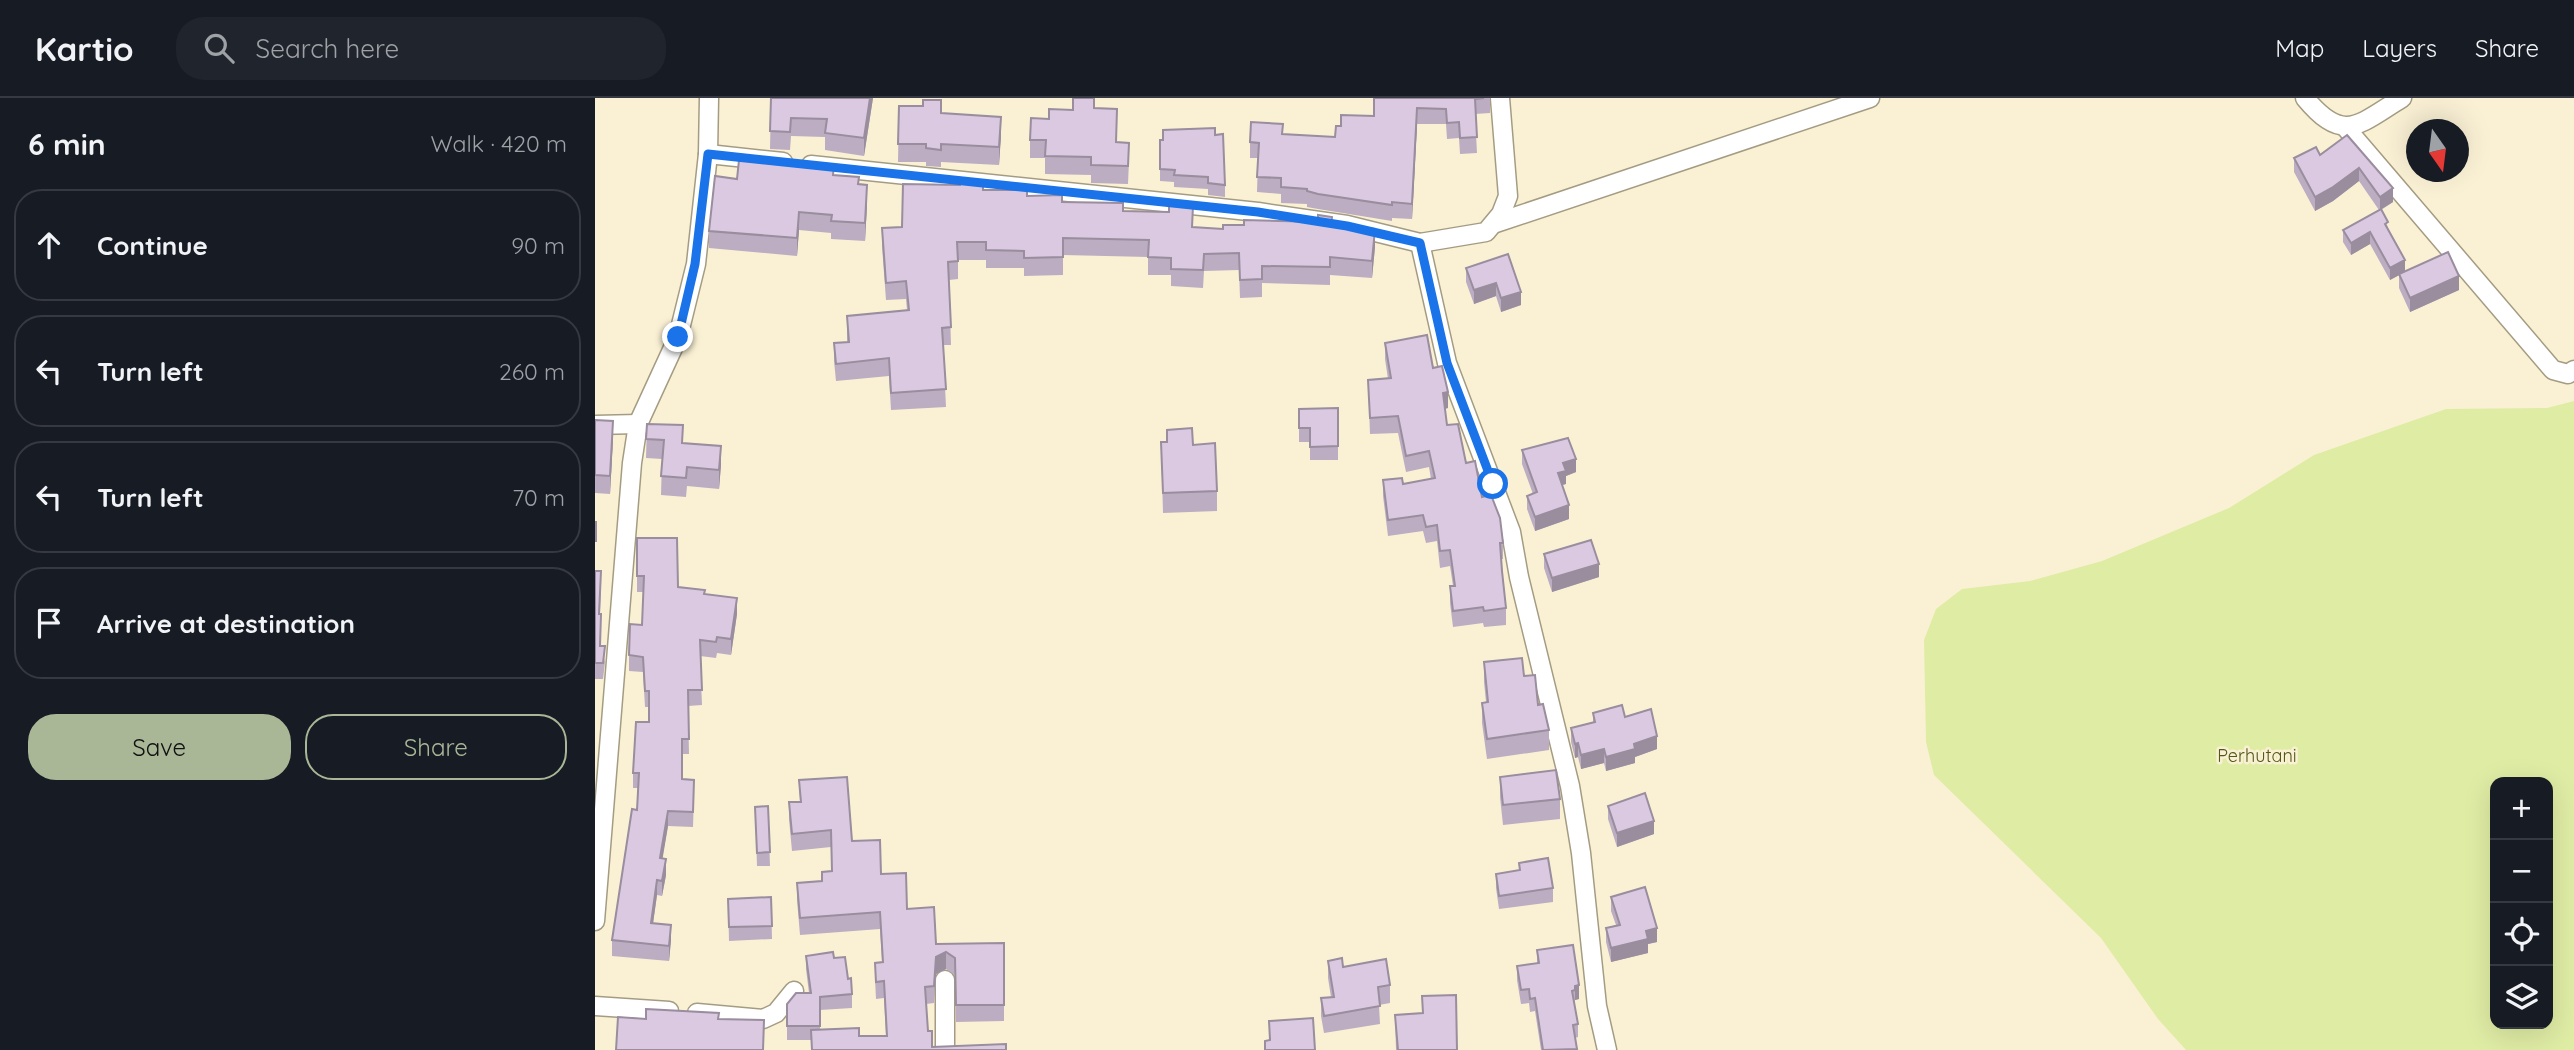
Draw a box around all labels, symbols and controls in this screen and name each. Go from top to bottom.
search box [176,17,666,80]
text: Kartio [35,28,134,69]
icon: search [200,29,238,67]
text: Search here [256,32,399,65]
text: Map [2275,33,2324,63]
text: Layers [2362,33,2437,63]
text: Share [2475,33,2539,63]
north arrow [2406,119,2469,182]
text: 6 min [28,125,106,163]
text: Walk · 420 m [431,129,567,158]
icon: ahead [30,226,68,264]
text: Continue [97,229,208,262]
text: 90 m [511,231,565,260]
route end [662,321,693,352]
icon: left [30,352,68,390]
text: Turn left [97,355,204,388]
text: 260 m [499,357,565,386]
route start [1477,468,1508,499]
icon: left [30,478,68,516]
text: Turn left [97,481,204,514]
text: 70 m [512,483,565,512]
icon: arrive [30,604,68,642]
text: Arrive at destination [97,607,355,640]
button: Save [28,714,291,780]
button: Share [305,714,567,780]
park label: Perhutani [2217,744,2297,767]
map controls [2490,777,2553,1029]
button: + [2490,777,2553,840]
button: − [2490,840,2553,903]
button: locate [2490,903,2553,966]
button: layers [2490,966,2553,1029]

